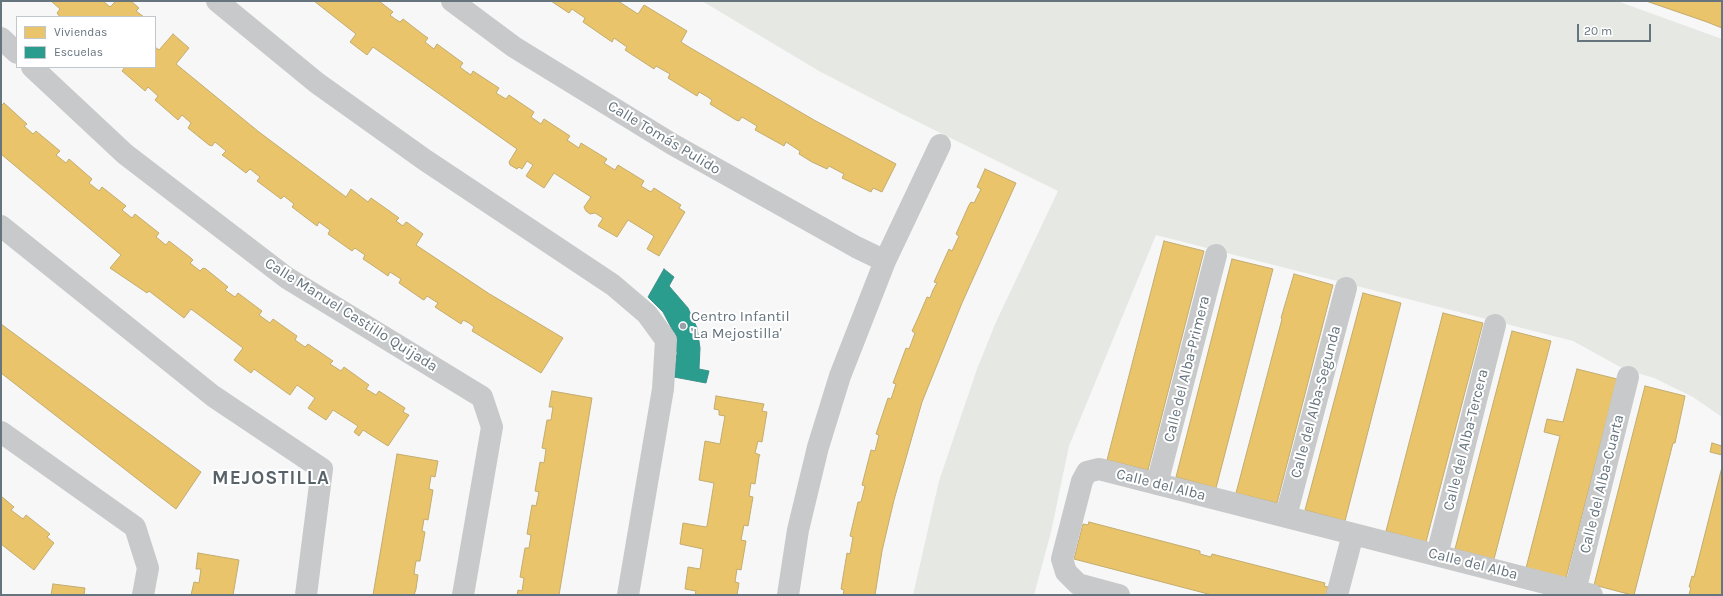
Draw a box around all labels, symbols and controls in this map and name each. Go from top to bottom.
legend [16,16,156,68]
scale bar [1579,16,1653,42]
text: 20 m [1584,24,1612,38]
text: Viviendas [54,25,107,39]
text: Escuelas [54,45,103,59]
street label: Calle Tomás Pulido [604,97,724,179]
street label: Calle Manuel Castillo Quijada [261,254,441,376]
street label: Calle del Alba-Primera [1160,294,1214,444]
place label: Centro Infantil 'La Mejostilla' [691,308,790,343]
marker: Centro Infantil 'La Mejostilla' [678,321,688,331]
street label: Calle del Alba-Segunda [1287,324,1345,480]
street label: Calle del Alba-Tercera [1440,367,1492,513]
street label: Calle del Alba-Cuarta [1576,413,1628,555]
street label: Calle del Alba [1114,465,1208,505]
district label: MEJOSTILLA [212,468,330,490]
street label: Calle del Alba [1426,544,1520,584]

